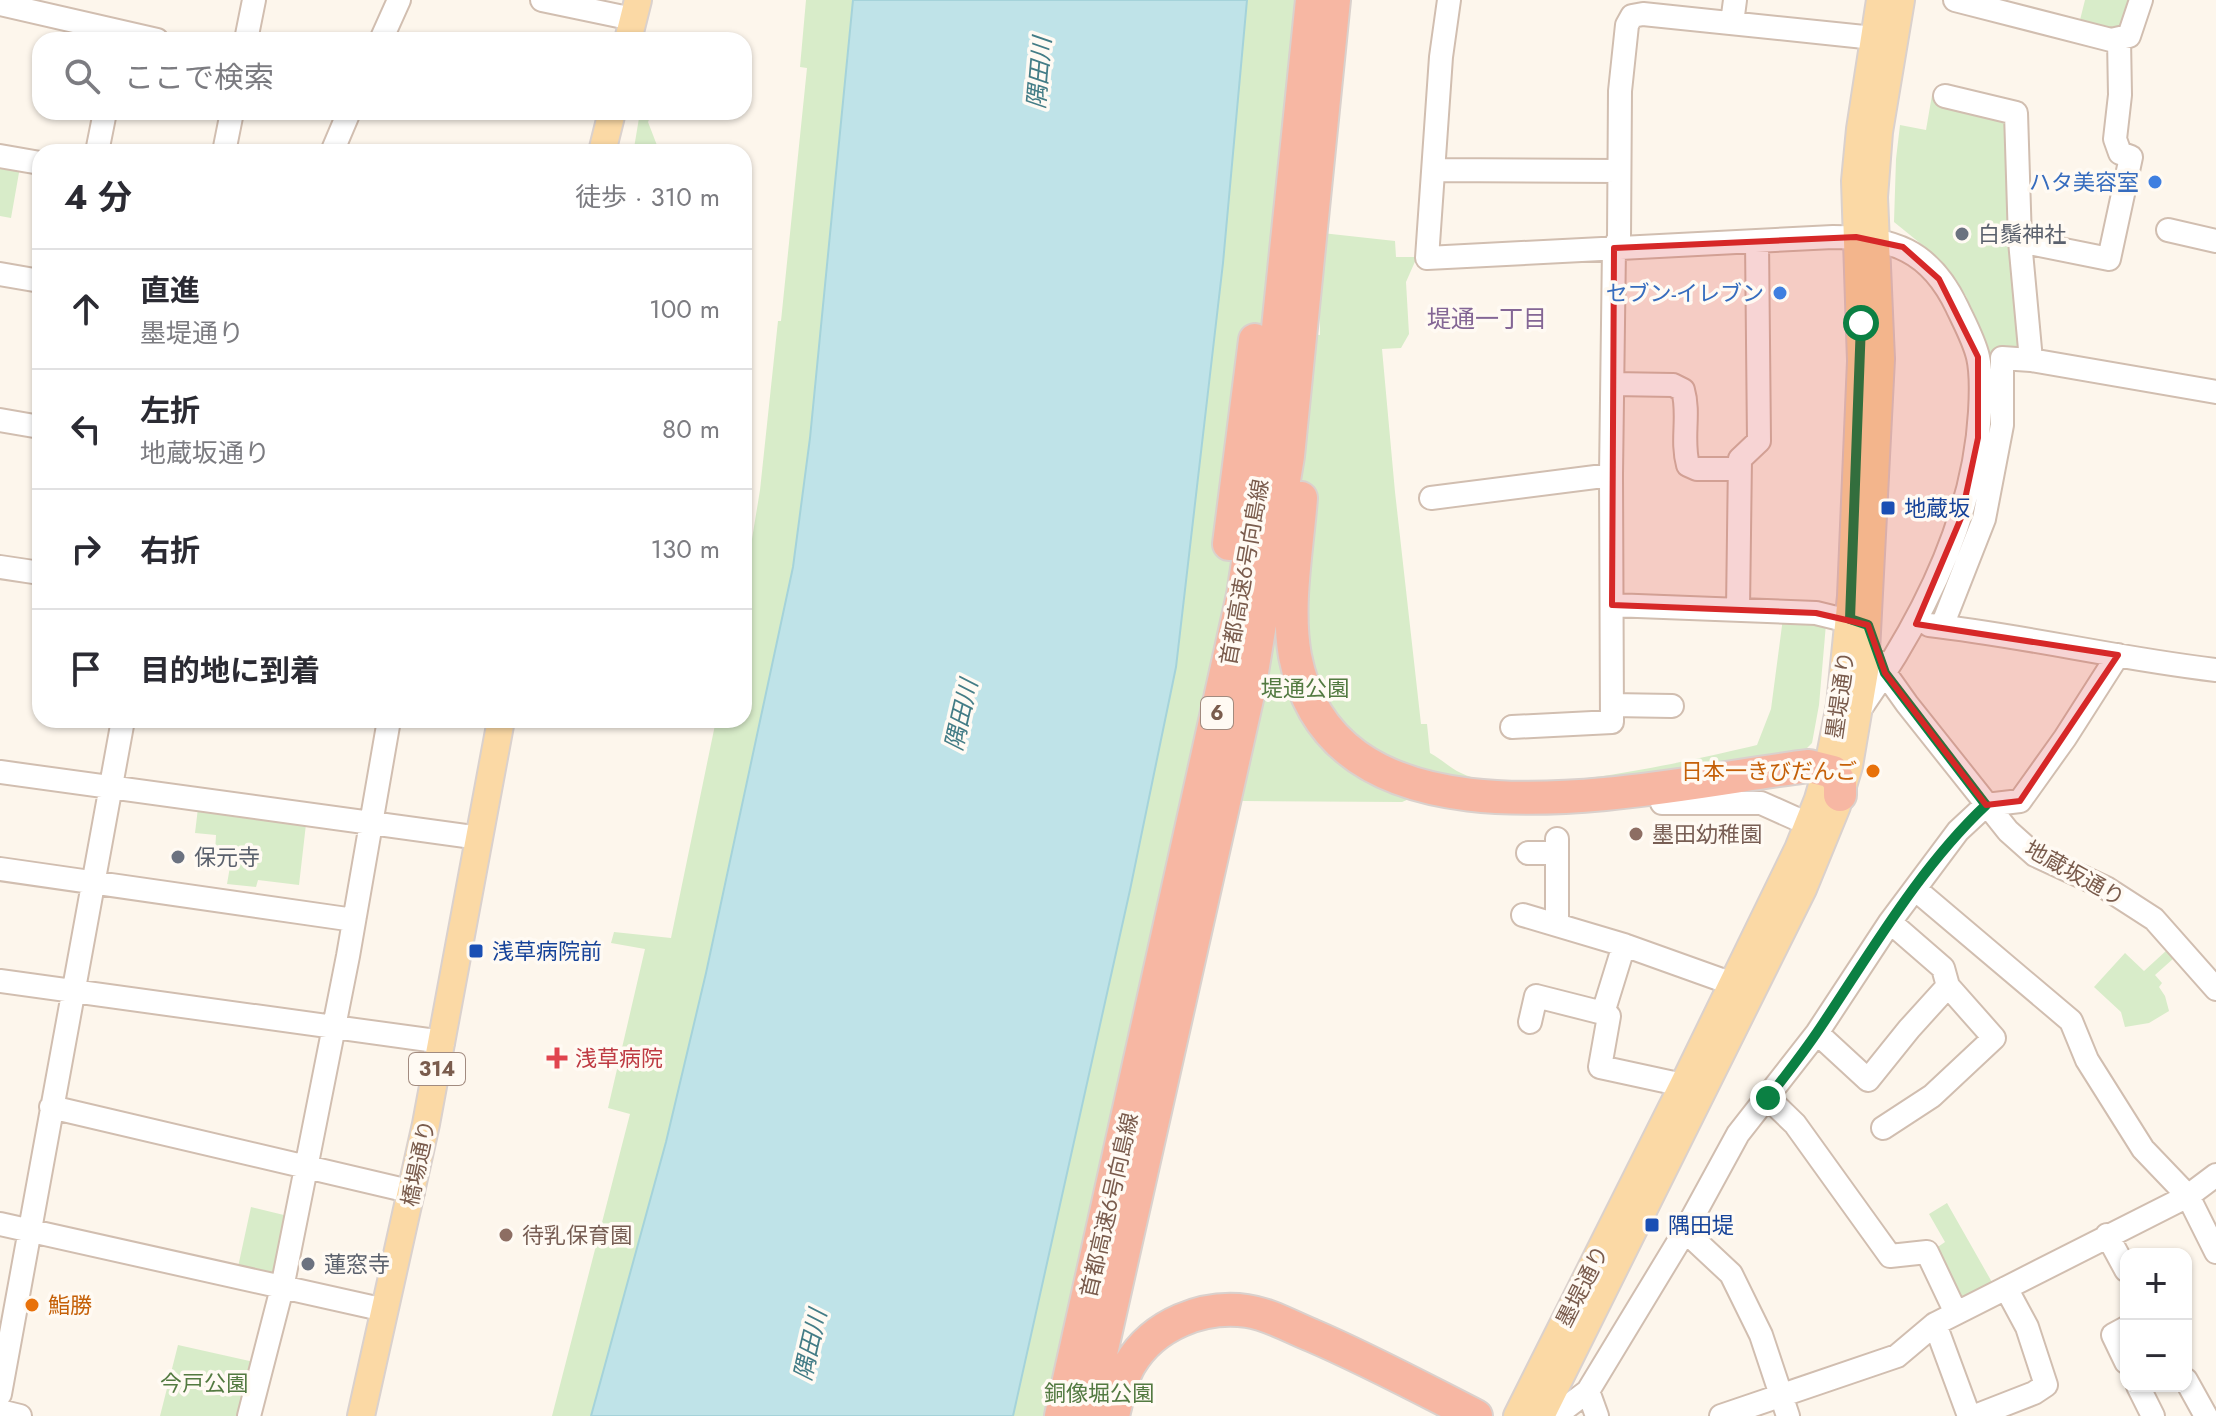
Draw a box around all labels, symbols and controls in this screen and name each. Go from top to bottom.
search box [32,32,752,120]
water label: 隅田川 [1018,33,1060,110]
icon: search [60,54,104,98]
text: ここで検索 [124,56,274,99]
place label: ハタ美容室 [2029,166,2139,198]
text: 4 分 [64,173,132,222]
marker: ハタ美容室 [2146,173,2164,191]
text: 徒歩 · 310 m [575,178,720,216]
place label: 白鬚神社 [1978,218,2066,250]
marker: 白鬚神社 [1953,225,1971,243]
text: 直進 [140,269,200,312]
place label: セブン-イレブン [1605,277,1764,309]
marker: セブン-イレブン [1771,284,1789,302]
icon: ahead [64,287,108,331]
text: 100 m [649,290,720,328]
district label: 堤通一丁目 [1427,301,1547,336]
route start [1843,305,1879,341]
text: 墨堤通り [140,314,244,352]
text: 左折 [140,389,200,432]
icon: left [64,407,108,451]
text: 80 m [662,410,720,448]
text: 地蔵坂通り [140,434,270,472]
street label: 首都高速6号向島線 [1212,476,1276,668]
place label: 地蔵坂 [1904,492,1970,524]
marker: 地蔵坂 [1879,499,1897,517]
icon: right [64,527,108,571]
text: 右折 [140,529,200,572]
text: 130 m [650,530,720,568]
icon: arrive [64,647,108,691]
text: 目的地に到着 [140,649,320,692]
street label: 墨堤通り [1818,649,1862,741]
park label: 堤通公園 [1261,672,1349,704]
water label: 隅田川 [936,673,987,754]
road number: 6 [1201,697,1233,729]
place label: 日本一きびだんご [1681,755,1857,787]
marker: 日本一きびだんご [1864,762,1882,780]
place label: 墨田幼稚園 [1652,818,1762,850]
marker: 墨田幼稚園 [1627,825,1645,843]
street label: 地蔵坂通り [2019,832,2131,914]
place label: 保元寺 [194,841,260,873]
marker: 保元寺 [169,848,187,866]
place label: 浅草病院前 [492,935,602,967]
marker: 浅草病院前 [467,942,485,960]
place label: 浅草病院 [575,1042,663,1074]
marker: 浅草病院 [546,1047,568,1069]
road number: 314 [409,1053,465,1085]
route end [1750,1080,1786,1116]
street label: 首都高速6号向島線 [1072,1109,1146,1301]
street label: 橋場通り [393,1117,443,1209]
place label: 隅田堤 [1668,1209,1734,1241]
marker: 隅田堤 [1643,1216,1661,1234]
place label: 待乳保育園 [522,1219,632,1251]
marker: 待乳保育園 [497,1226,515,1244]
street label: 墨堤通り [1548,1240,1616,1332]
place label: 蓮窓寺 [324,1248,390,1280]
map controls [2120,1248,2192,1392]
button: + [2120,1248,2192,1320]
marker: 蓮窓寺 [299,1255,317,1273]
place label: 鮨勝 [48,1289,92,1321]
marker: 鮨勝 [23,1296,41,1314]
water label: 隅田川 [785,1303,836,1384]
button: − [2120,1320,2192,1392]
park label: 今戸公園 [160,1367,248,1399]
park label: 銅像堀公園 [1044,1377,1154,1409]

